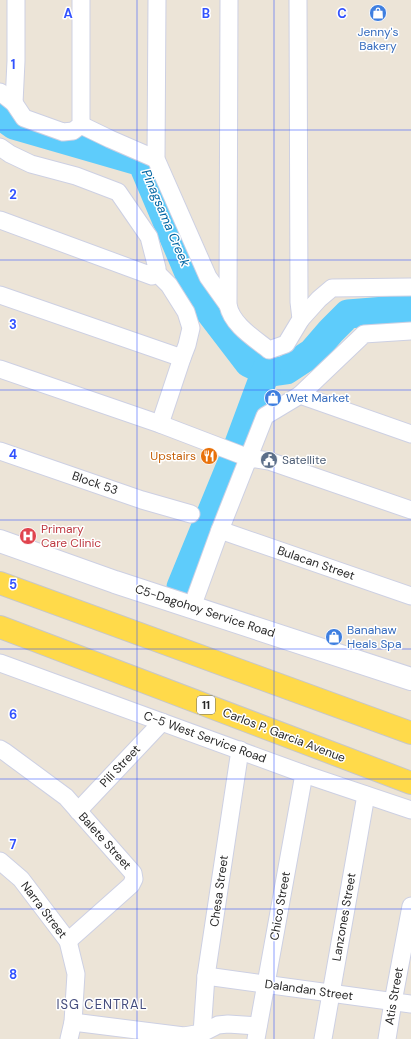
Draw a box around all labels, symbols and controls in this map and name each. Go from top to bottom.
shop icon: Jenny's Bakery [368,3,388,23]
text: A [63,5,73,22]
text: B [202,5,210,22]
text: C [337,5,347,22]
place label: Jenny's Bakery [357,24,399,54]
text: 1 [11,56,15,73]
water label: Pinagsama Creek [138,167,194,270]
text: 2 [9,186,17,203]
text: 3 [9,316,17,333]
shop icon: Wet Market [263,388,283,408]
place label: Wet Market [286,390,350,406]
text: 4 [9,446,17,463]
restaurant icon: Upstairs [199,446,219,466]
place label: Upstairs [150,448,196,464]
public building icon: Satellite [259,450,279,470]
place label: Satellite [282,452,326,468]
street label: Block 53 [70,468,120,498]
place label: Primary Care Clinic [41,521,101,551]
hospital icon: Primary Care Clinic [18,526,38,546]
street label: Bulacan Street [275,542,357,584]
text: 5 [9,576,17,593]
street label: C5-Dagohoy Service Road [133,581,277,641]
place label: Banahaw Heals Spa [347,622,401,652]
shop icon: Banahaw Heals Spa [324,627,344,647]
road number: 11 [197,696,215,714]
street label: Carlos P. Garcia Avenue [220,704,348,766]
text: 6 [9,706,17,723]
street label: C-5 West Service Road [141,707,269,767]
street label: Pili Street [96,741,144,791]
street label: Balete Street [75,809,135,873]
text: 7 [10,836,17,853]
street label: Chesa Street [206,854,232,928]
street label: Chico Street [266,870,294,942]
street label: Lanzones Street [328,871,360,962]
street label: Narra Street [17,878,71,942]
text: 8 [9,966,17,983]
street label: Atis Street [381,966,407,1026]
street label: Dalandan Street [264,976,354,1004]
district label: ISG CENTRAL [56,996,148,1013]

